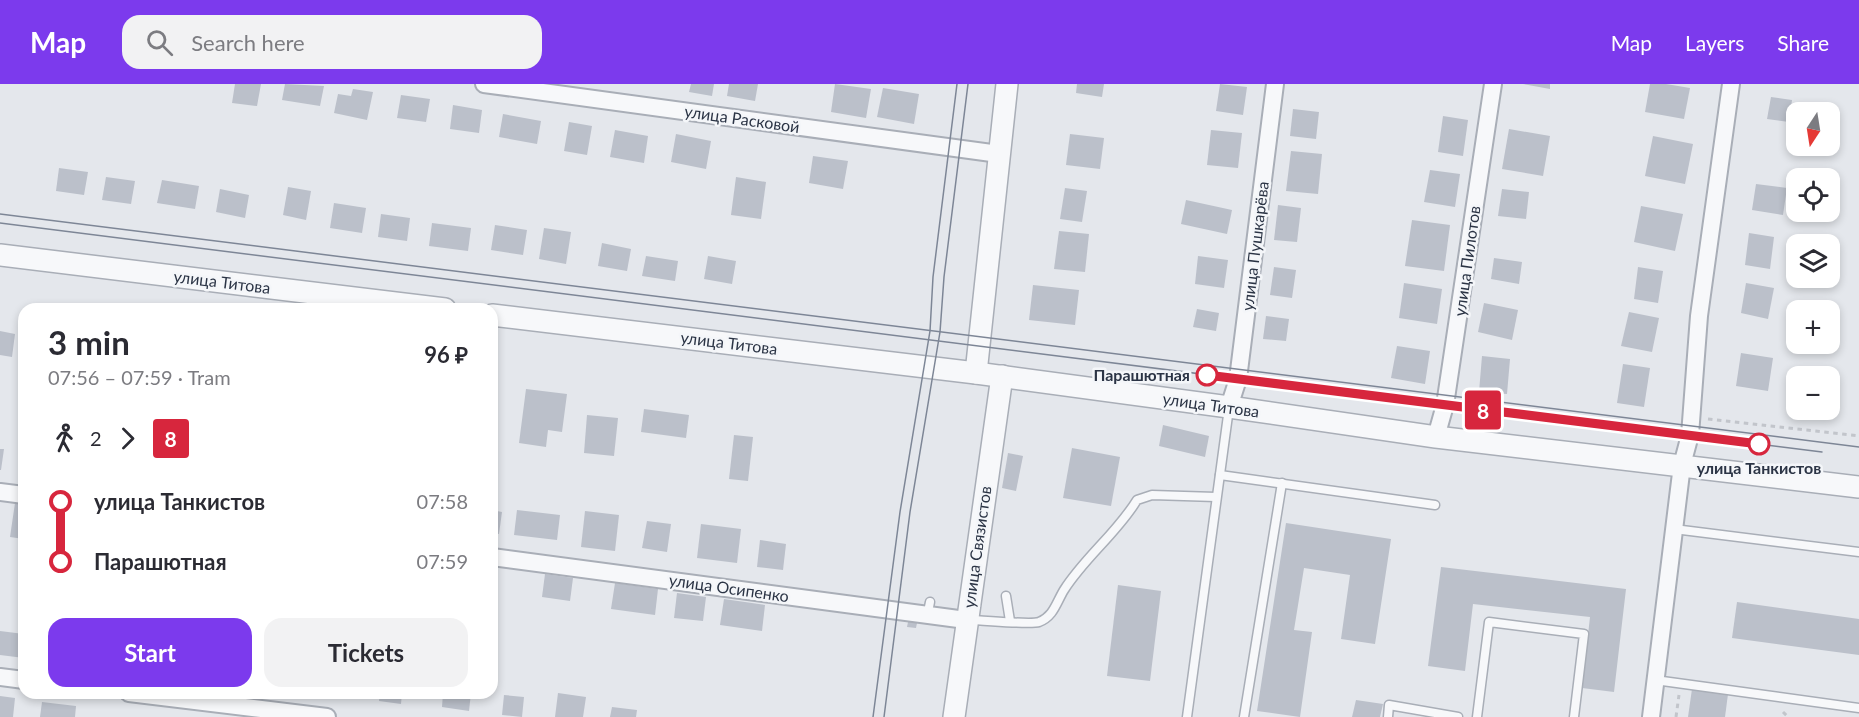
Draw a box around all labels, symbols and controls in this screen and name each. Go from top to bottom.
search box [122,15,542,69]
text: Map [30,25,86,59]
icon: search [143,26,176,59]
text: Search here [191,29,305,56]
text: Map [1611,30,1652,55]
text: Layers [1685,30,1744,55]
text: Share [1777,30,1829,55]
street label: улица Расковой [683,101,801,136]
north arrow [1786,102,1840,156]
map controls [1786,102,1840,420]
button: locate [1786,168,1840,222]
street label: улица Пушкарёва [1237,180,1272,312]
street label: улица Пилотов [1449,204,1484,317]
button: layers [1786,234,1840,288]
street label: улица Титова [173,266,272,297]
button: + [1786,300,1840,354]
text: 3 min [48,322,130,362]
street label: улица Титова [680,327,779,358]
text: 96 ₽ [424,341,468,368]
marker: Парашютная [1196,364,1218,386]
text: 07:56 – 07:59 · Tram [48,365,231,389]
place label: Парашютная [1093,365,1190,384]
button: − [1786,366,1840,420]
street label: улица Титова [1162,388,1261,421]
line badge: 8 [1464,390,1502,430]
text: 8 [1477,398,1489,423]
icon: walk [48,422,81,455]
icon: forward [111,422,144,455]
text: 2 [90,426,102,450]
text: 8 [165,426,177,451]
marker: улица Танкистов [1748,433,1770,455]
place label: улица Танкистов [1697,458,1821,477]
street label: улица Связистов [959,485,994,609]
text: улица Танкистов [94,488,265,515]
text: 07:58 [417,489,468,513]
text: Парашютная [94,548,227,575]
text: 07:59 [417,549,468,573]
street label: улица Осипенко [668,570,790,605]
button: Start [48,618,252,687]
button: Tickets [264,618,468,687]

